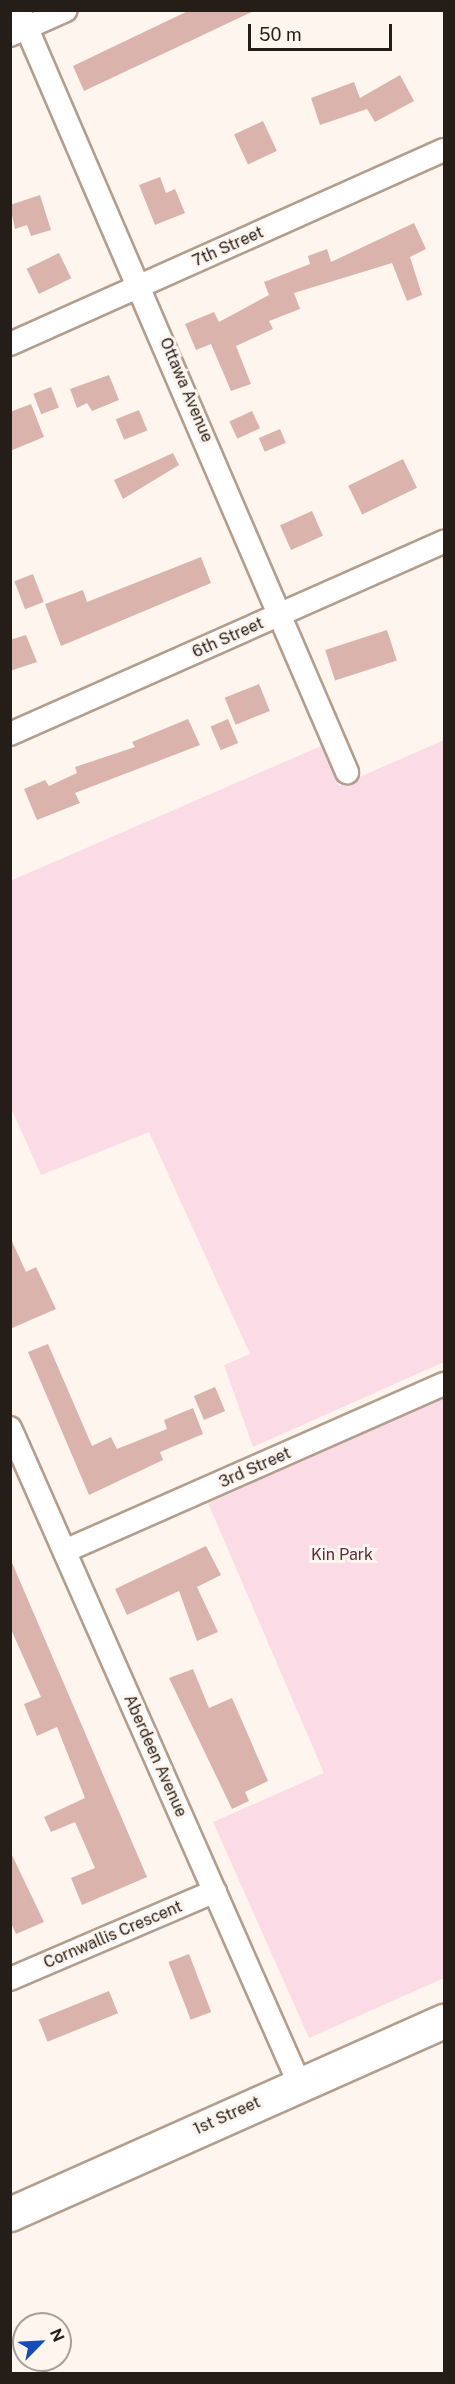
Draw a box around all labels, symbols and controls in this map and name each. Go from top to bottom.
scale bar [251,12,395,50]
text: 50 m [259,24,302,45]
street label: 7th Street [190,223,266,271]
street label: Ottawa Avenue [155,335,217,445]
street label: 6th Street [189,614,267,662]
street label: 3rd Street [216,1444,294,1492]
park label: Kin Park [311,1545,373,1565]
street label: Aberdeen Avenue [119,1692,191,1820]
street label: Cornwallis Crescent [41,1897,185,1973]
street label: 1st Street [191,2093,263,2139]
north arrow [12,2312,72,2372]
text: N [46,2326,68,2345]

